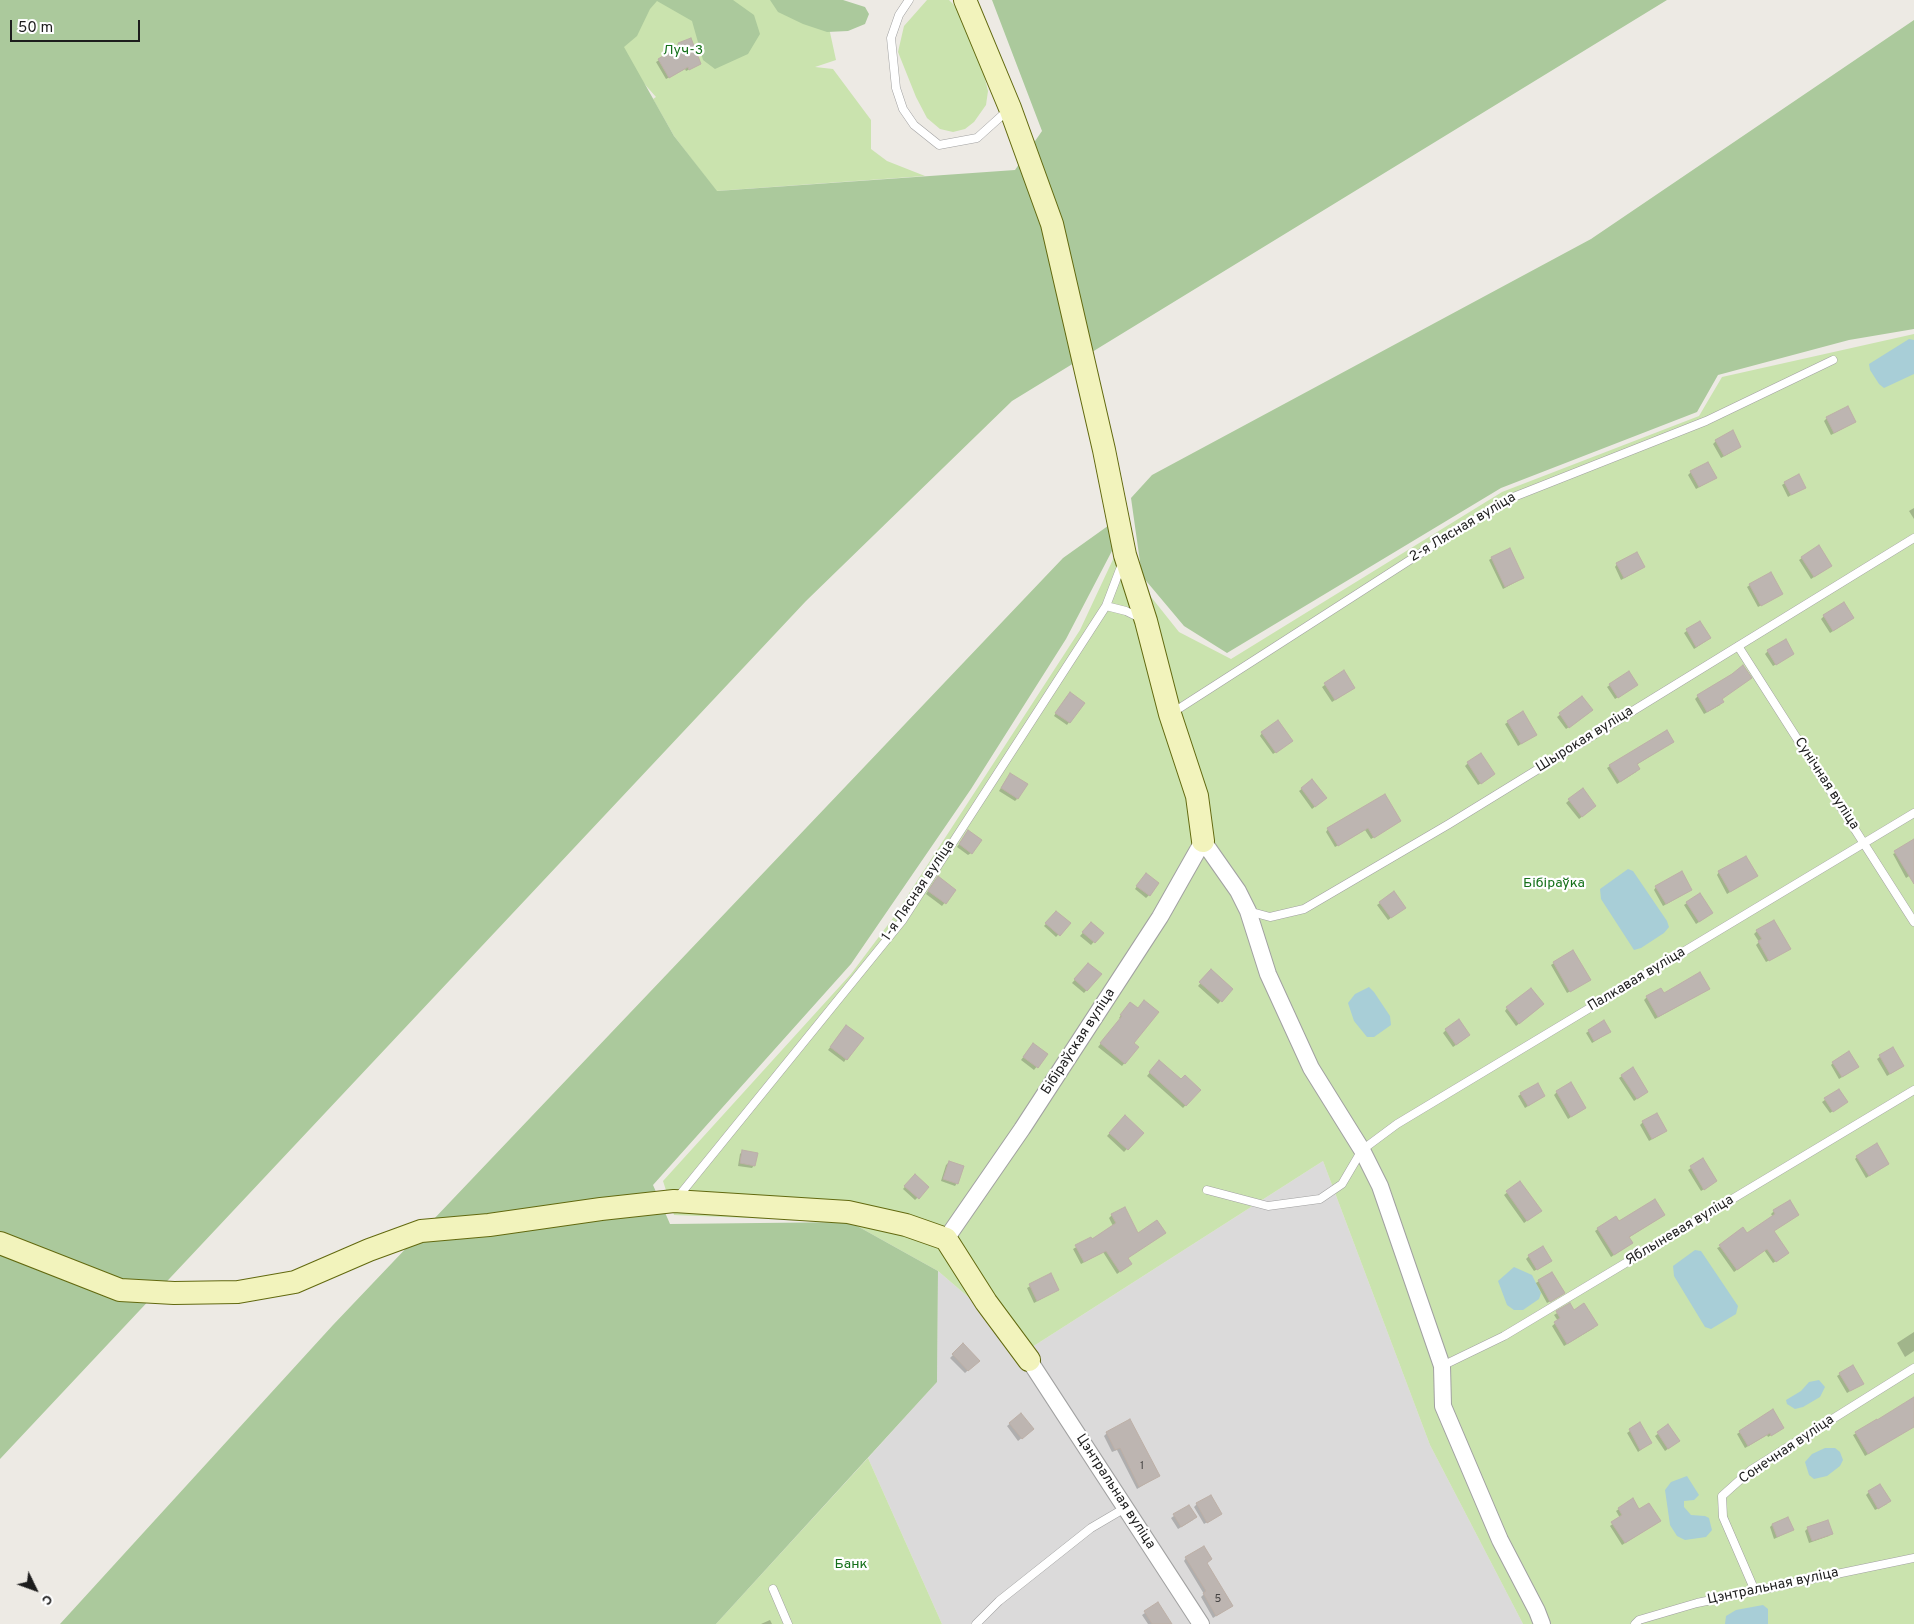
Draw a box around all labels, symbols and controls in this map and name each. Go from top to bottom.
scale bar [12,10,142,42]
text: 50 m [18,19,53,38]
park label: Луч-3 [663,43,703,59]
street label: 2-я Лясная вуліца [1407,490,1519,566]
street label: Шырокая вуліца [1533,703,1637,777]
street label: Сунічная вуліца [1790,735,1862,833]
street label: 1-я Лясная вуліца [879,837,959,945]
park label: Бібіраўка [1523,876,1585,892]
street label: Палкавая вуліца [1585,944,1689,1016]
street label: Бібіраўская вуліца [1038,986,1120,1098]
street label: Яблыневая вуліца [1623,1192,1737,1270]
street label: Сонечная вуліца [1736,1412,1838,1488]
street label: Цэнтральная вуліца [1072,1431,1158,1553]
house number: 1 [1140,1460,1144,1474]
park label: Банк [834,1557,868,1573]
north arrow [10,1564,60,1614]
street label: Цэнтральная вуліца [1706,1565,1840,1609]
text: С [37,1590,56,1608]
house number: 5 [1215,1593,1221,1607]

